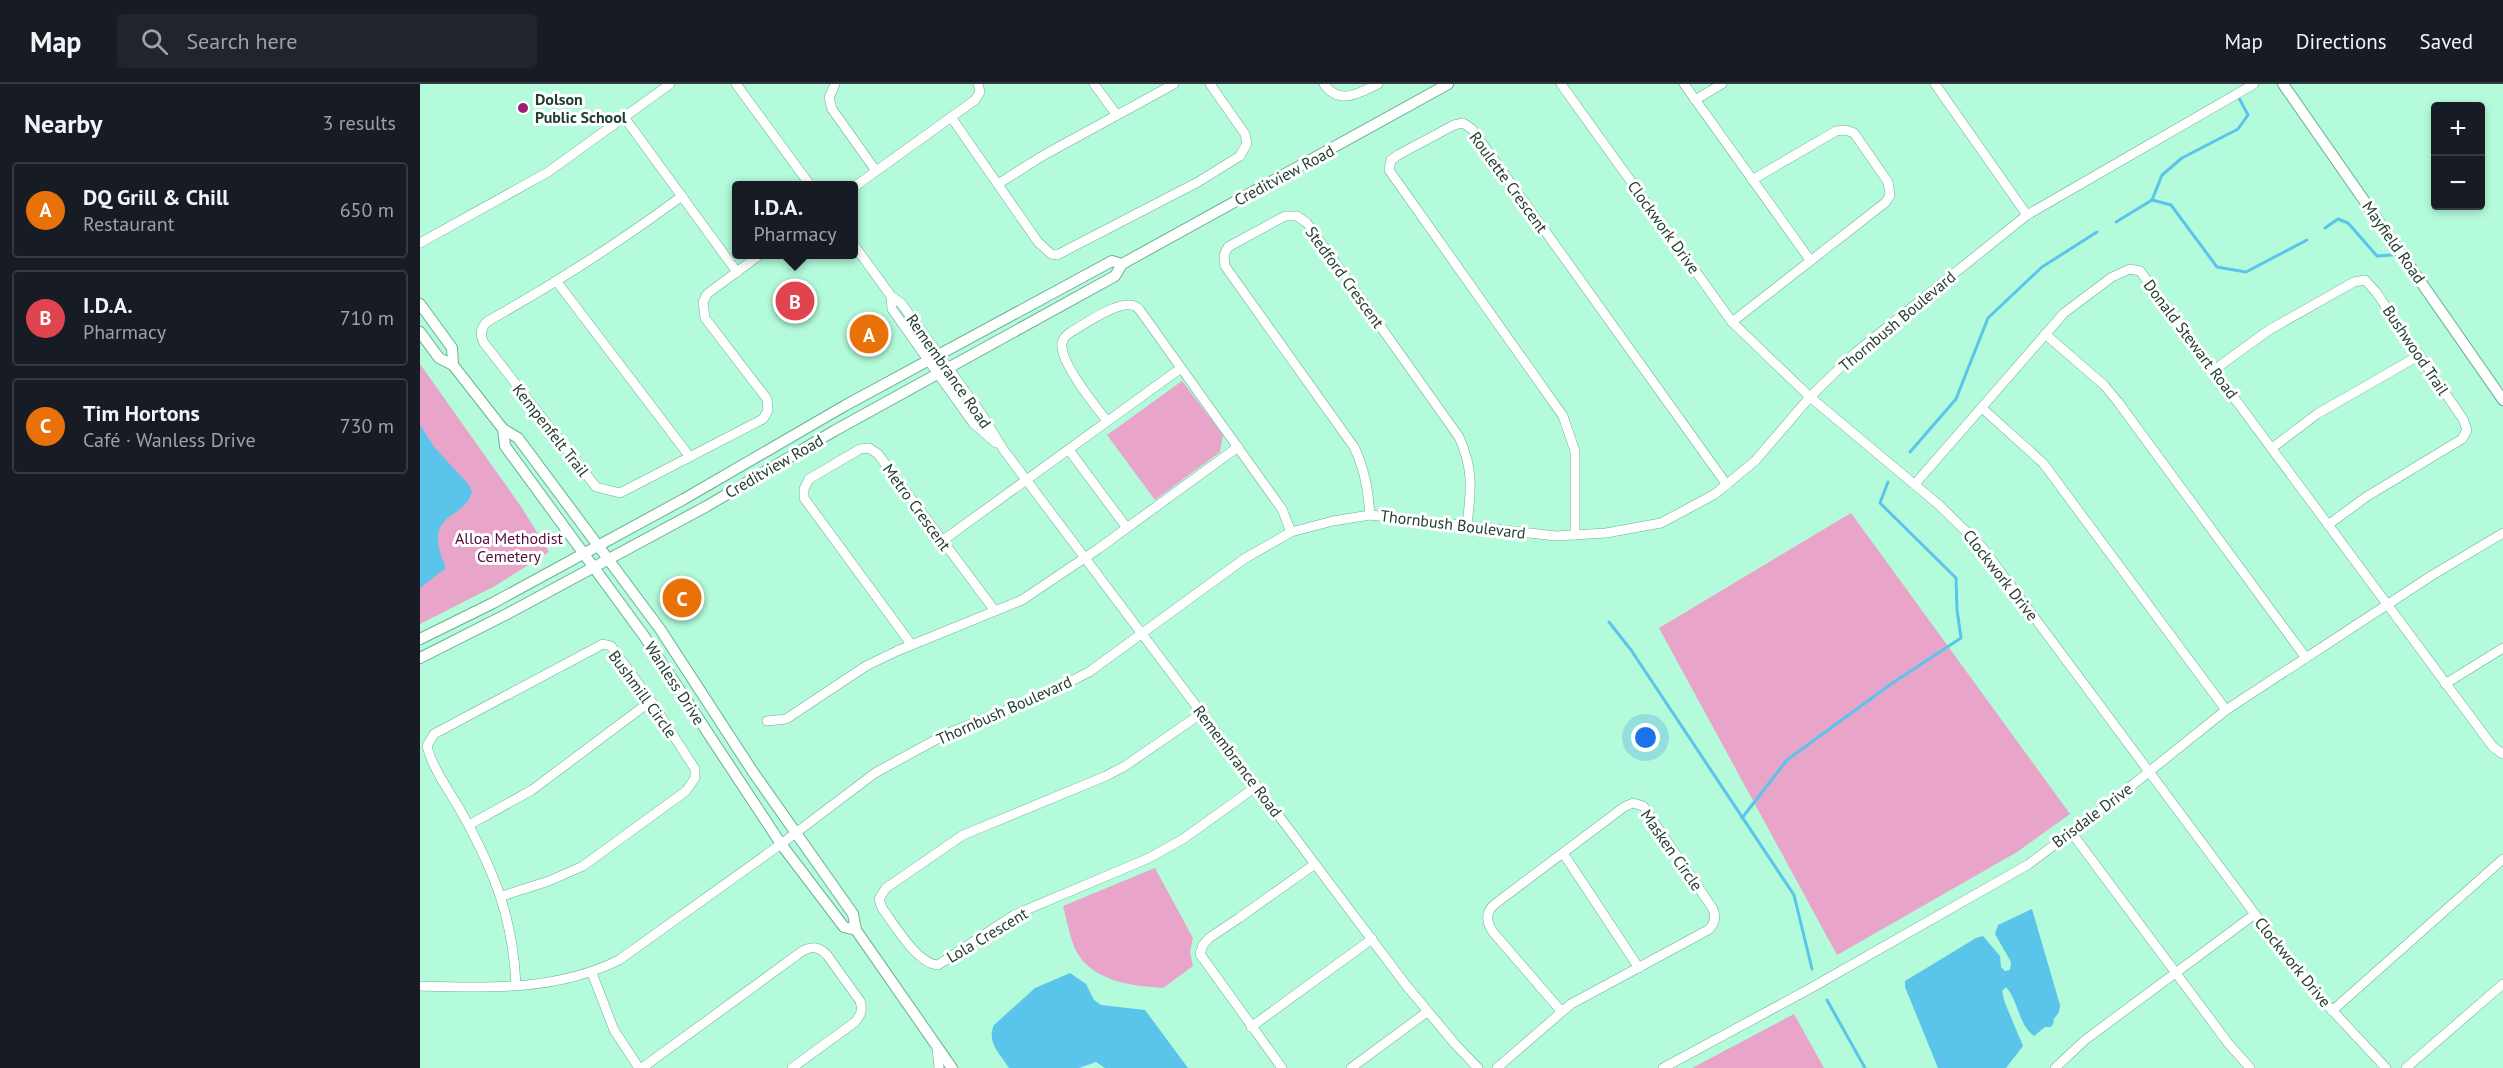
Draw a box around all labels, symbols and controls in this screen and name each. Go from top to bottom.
search box [117,14,537,68]
text: Map [30,23,81,60]
icon: search [138,25,171,58]
text: Search here [186,27,297,55]
text: Map [2224,28,2263,55]
text: Directions [2296,28,2387,55]
text: Saved [2420,28,2473,55]
place label: Dolson Public School [535,89,627,127]
marker: Dolson Public School [516,101,530,115]
map controls [2431,102,2485,210]
button: + [2431,102,2485,156]
text: Nearby [24,107,102,140]
text: 3 results [323,110,396,136]
street label: Roulette Crescent [1466,128,1553,237]
street label: Creditview Road [1231,140,1337,210]
button: − [2431,156,2485,210]
street label: Clockwork Drive [1624,177,1704,277]
popup [732,181,858,259]
text: DQ Grill & Chill [83,183,229,211]
text: I.D.A. [753,193,803,221]
text: A [39,197,52,223]
text: 650 m [340,197,394,223]
street label: Mayfield Road [2358,197,2430,287]
text: Restaurant [83,211,174,237]
text: Pharmacy [753,221,837,247]
street label: Stedford Crescent [1301,222,1389,332]
street label: Thornbush Boulevard [1835,266,1959,376]
street label: Donald Stewart Road [2140,275,2242,403]
pin: B [776,278,814,324]
text: I.D.A. [83,291,133,319]
street label: Bushwood Trail [2379,301,2454,399]
text: B [40,305,51,331]
text: 710 m [340,305,394,331]
street label: Remembrance Road [902,310,996,432]
pin: A [850,312,888,356]
text: Pharmacy [83,319,166,345]
street label: Kempenfelt Trail [509,380,594,481]
text: Tim Hortons [83,399,200,427]
text: C [40,413,51,439]
text: 730 m [340,413,394,439]
text: Café · Wanless Drive [83,427,256,453]
street label: Creditview Road [721,430,827,502]
street label: Metro Crescent [879,460,956,555]
street label: Thornbush Boulevard [1379,505,1527,543]
street label: Clockwork Drive [1959,525,2043,625]
park label: Alloa Methodist Cemetery [455,528,564,566]
pin: C [662,576,702,620]
street label: Wanless Drive [641,637,709,729]
street label: Bushmill Circle [605,646,681,742]
street label: Thornbush Boulevard [933,671,1075,749]
street label: Remembrance Road [1189,701,1287,821]
your location [1631,723,1660,752]
street label: Brisdale Drive [2048,778,2136,852]
street label: Masken Circle [1637,805,1707,895]
street label: Lola Crescent [943,903,1032,967]
street label: Clockwork Drive [2251,913,2335,1011]

